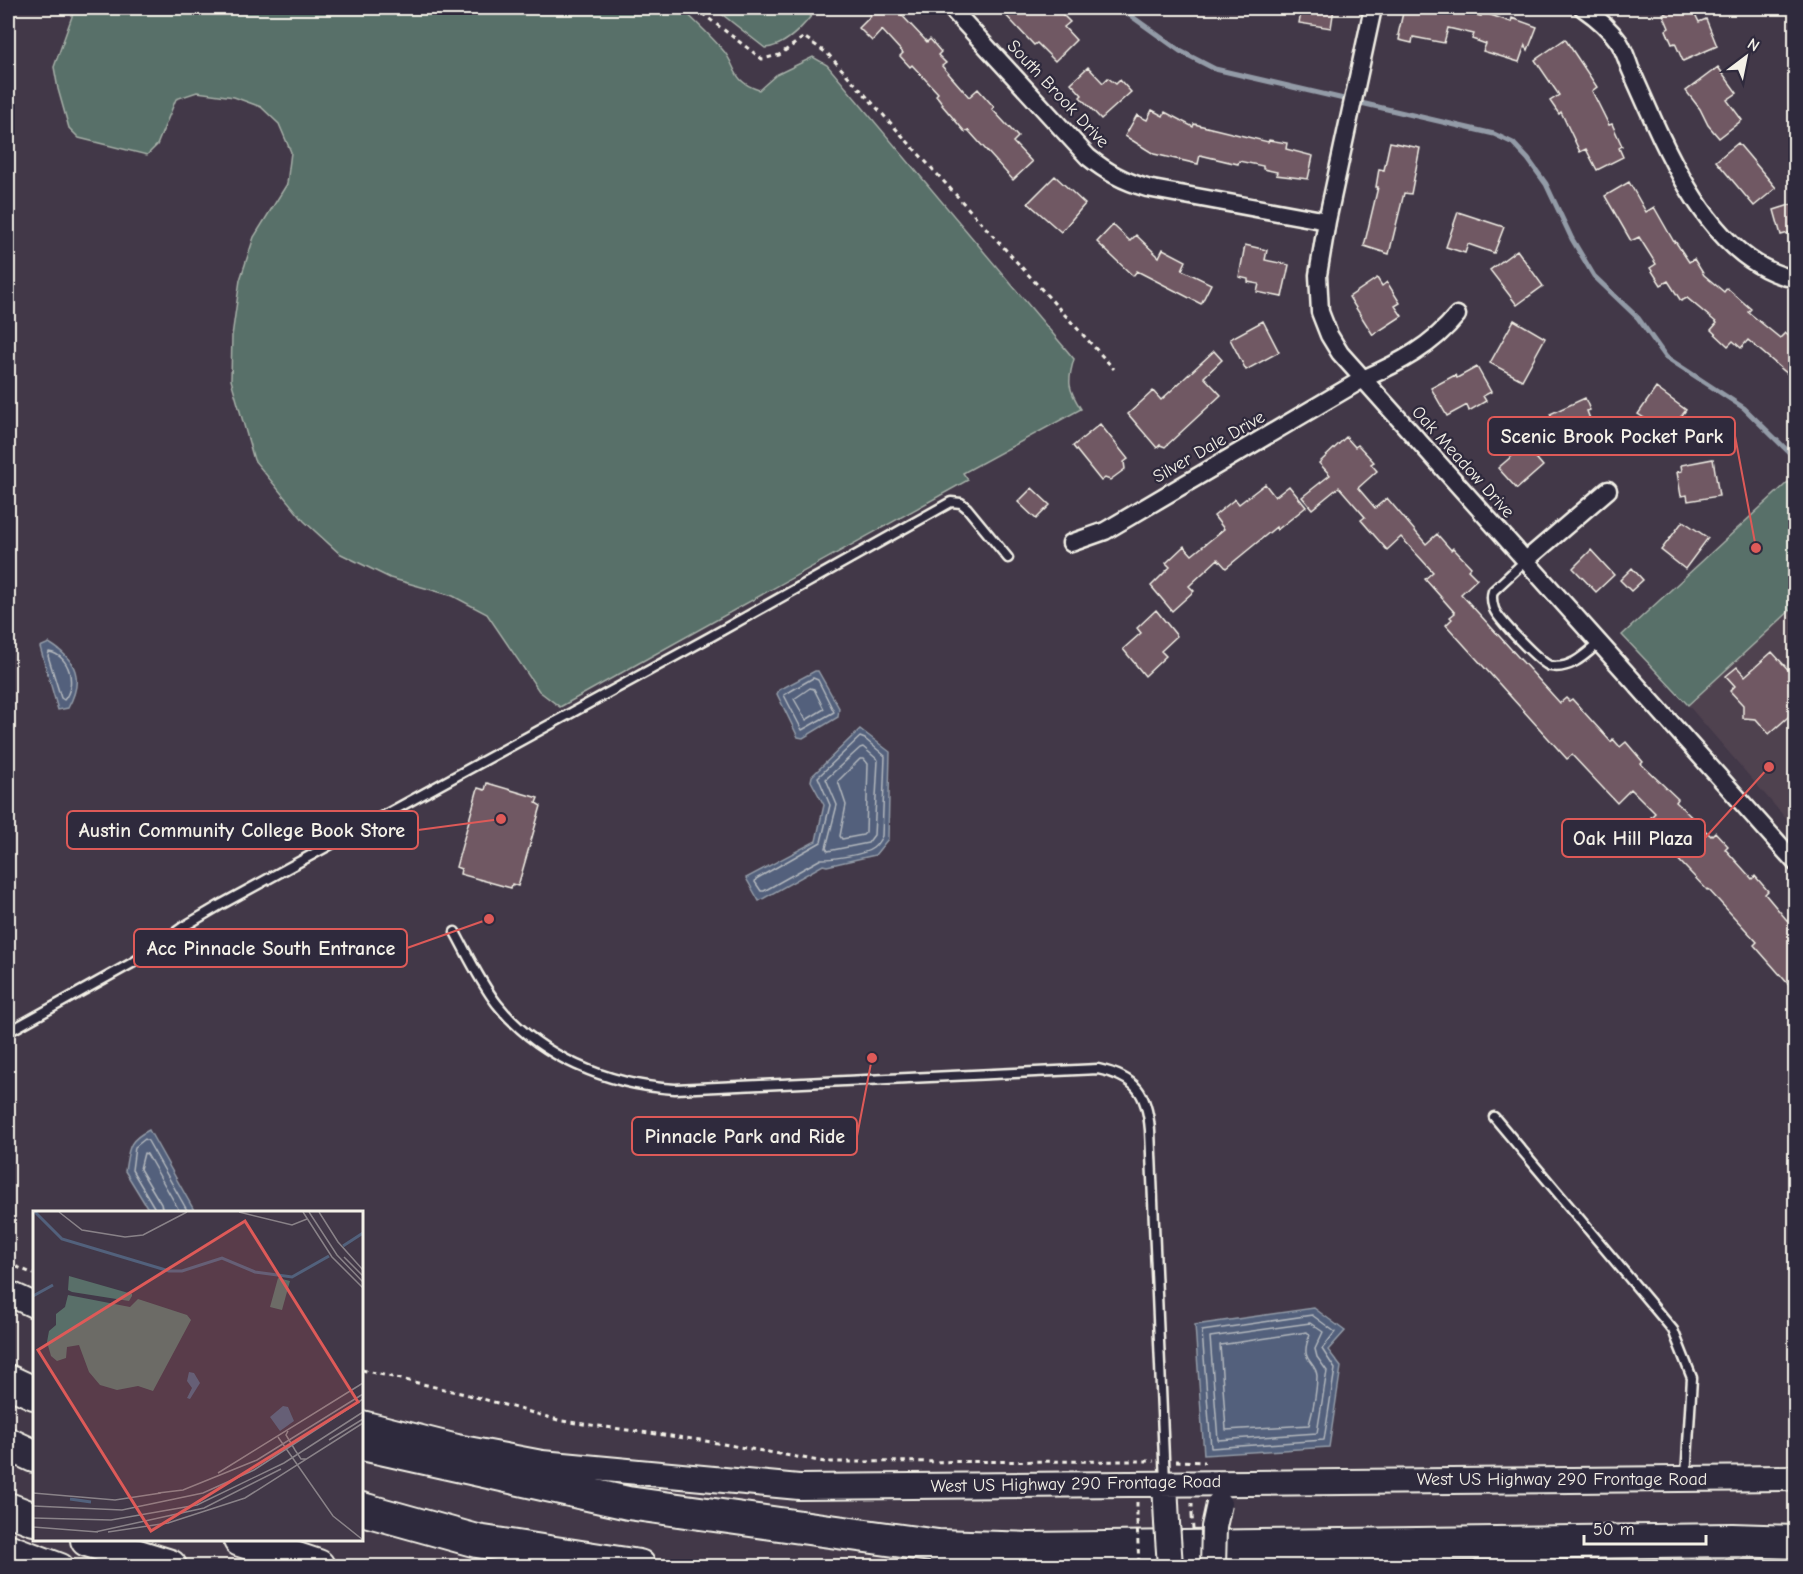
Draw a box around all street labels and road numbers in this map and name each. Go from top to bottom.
street label: South Brook Drive [1003,36,1113,152]
street label: Oak Meadow Drive [1407,402,1519,522]
street label: Silver Dale Drive [1149,407,1269,487]
street label: West US Highway 290 Frontage Road [1417,1469,1707,1490]
street label: West US Highway 290 Frontage Road [931,1471,1221,1497]

